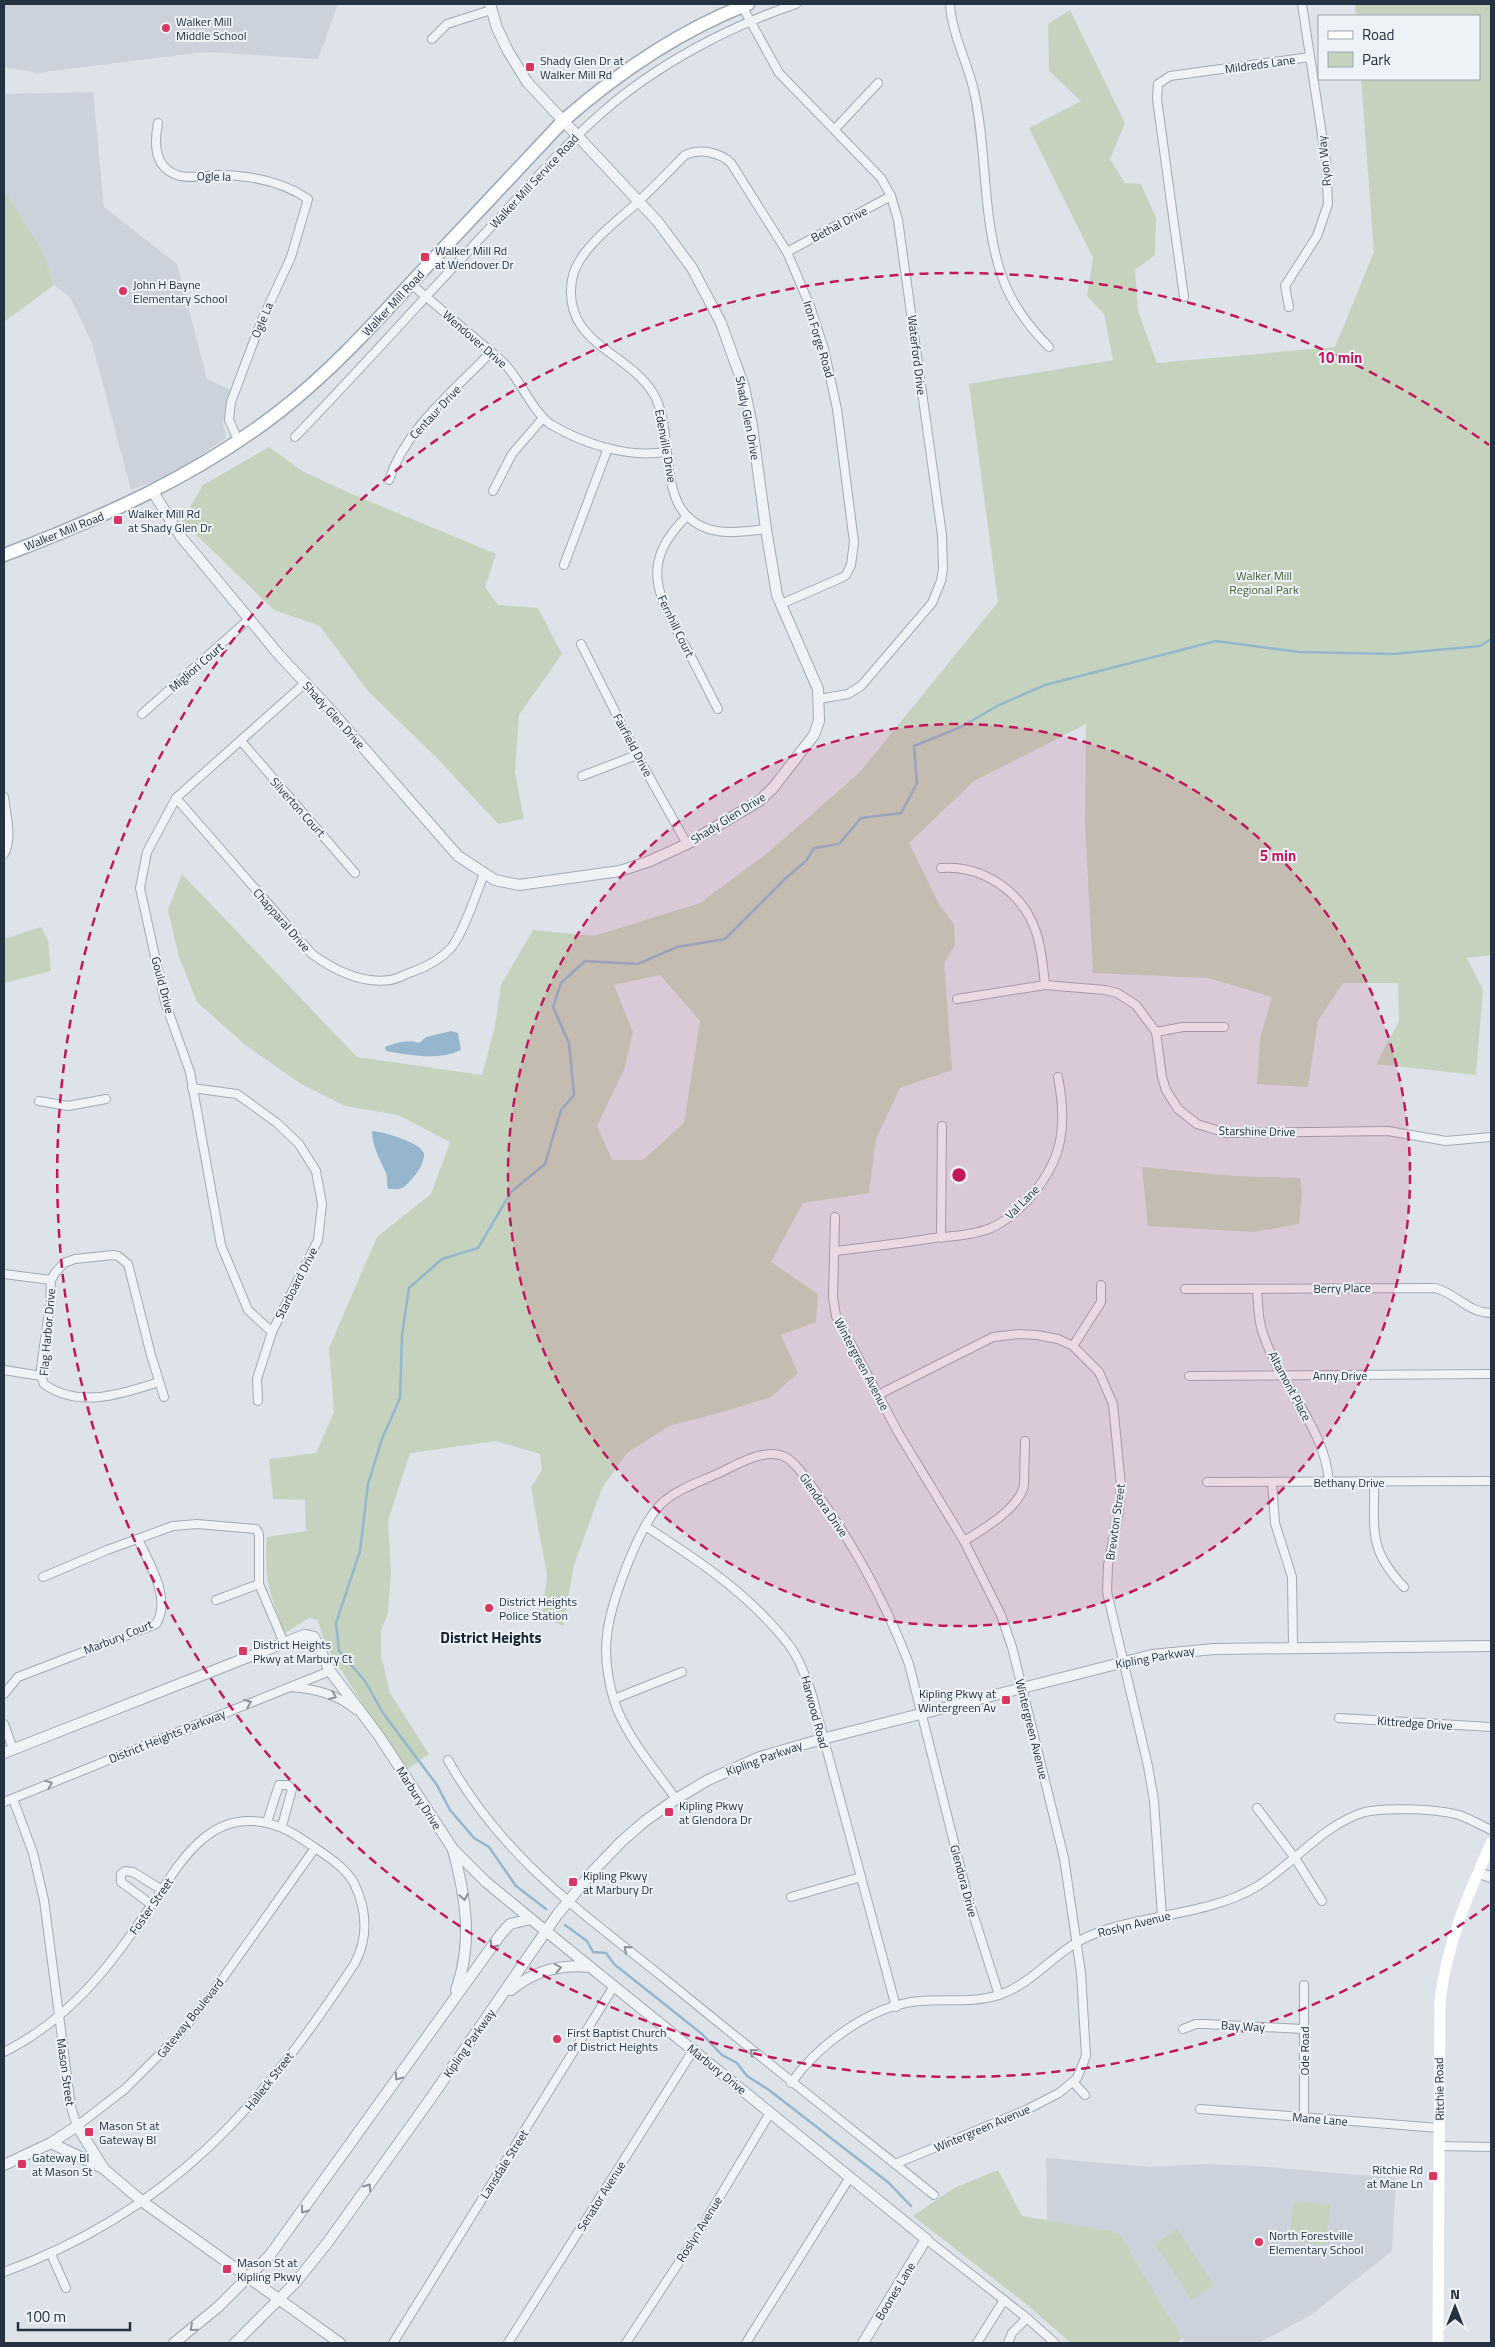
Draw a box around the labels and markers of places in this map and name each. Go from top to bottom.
place label: Walker Mill Middle School [176,12,247,45]
marker: Walker Mill Middle School [160,22,172,34]
place label: Shady Glen Dr at Walker Mill Rd [540,51,625,84]
marker: Shady Glen Dr at Walker Mill Rd [524,61,536,73]
place label: Walker Mill Rd at Wendover Dr [435,241,514,274]
marker: Walker Mill Rd at Wendover Dr [419,251,431,263]
place label: John H Bayne Elementary School [133,275,227,308]
marker: John H Bayne Elementary School [117,285,129,297]
place label: Walker Mill Rd at Shady Glen Dr [128,504,212,537]
marker: Walker Mill Rd at Shady Glen Dr [112,514,124,526]
centre of rings [950,1166,968,1184]
place label: District Heights Police Station [499,1592,578,1625]
marker: District Heights Police Station [483,1602,495,1614]
place label: District Heights Pkwy at Marbury Ct [253,1635,353,1668]
marker: District Heights Pkwy at Marbury Ct [237,1645,249,1657]
place label: Kipling Pkwy at Wintergreen Av [918,1684,997,1717]
marker: Kipling Pkwy at Wintergreen Av [1000,1694,1012,1706]
place label: Kipling Pkwy at Glendora Dr [679,1796,752,1829]
marker: Kipling Pkwy at Glendora Dr [663,1806,675,1818]
place label: Kipling Pkwy at Marbury Dr [583,1866,653,1899]
marker: Kipling Pkwy at Marbury Dr [567,1876,579,1888]
place label: First Baptist Church of District Heights [567,2023,667,2056]
marker: First Baptist Church of District Heights [551,2033,563,2045]
place label: Mason St at Gateway Bl [99,2116,160,2149]
marker: Mason St at Gateway Bl [83,2126,95,2138]
place label: Gateway Bl at Mason St [32,2148,93,2181]
marker: Gateway Bl at Mason St [16,2158,28,2170]
place label: Ritchie Rd at Mane Ln [1367,2160,1423,2193]
marker: Ritchie Rd at Mane Ln [1427,2170,1439,2182]
place label: North Forestville Elementary School [1269,2226,1363,2259]
marker: North Forestville Elementary School [1253,2236,1265,2248]
place label: Mason St at Kipling Pkwy [237,2253,301,2286]
marker: Mason St at Kipling Pkwy [221,2263,233,2275]

